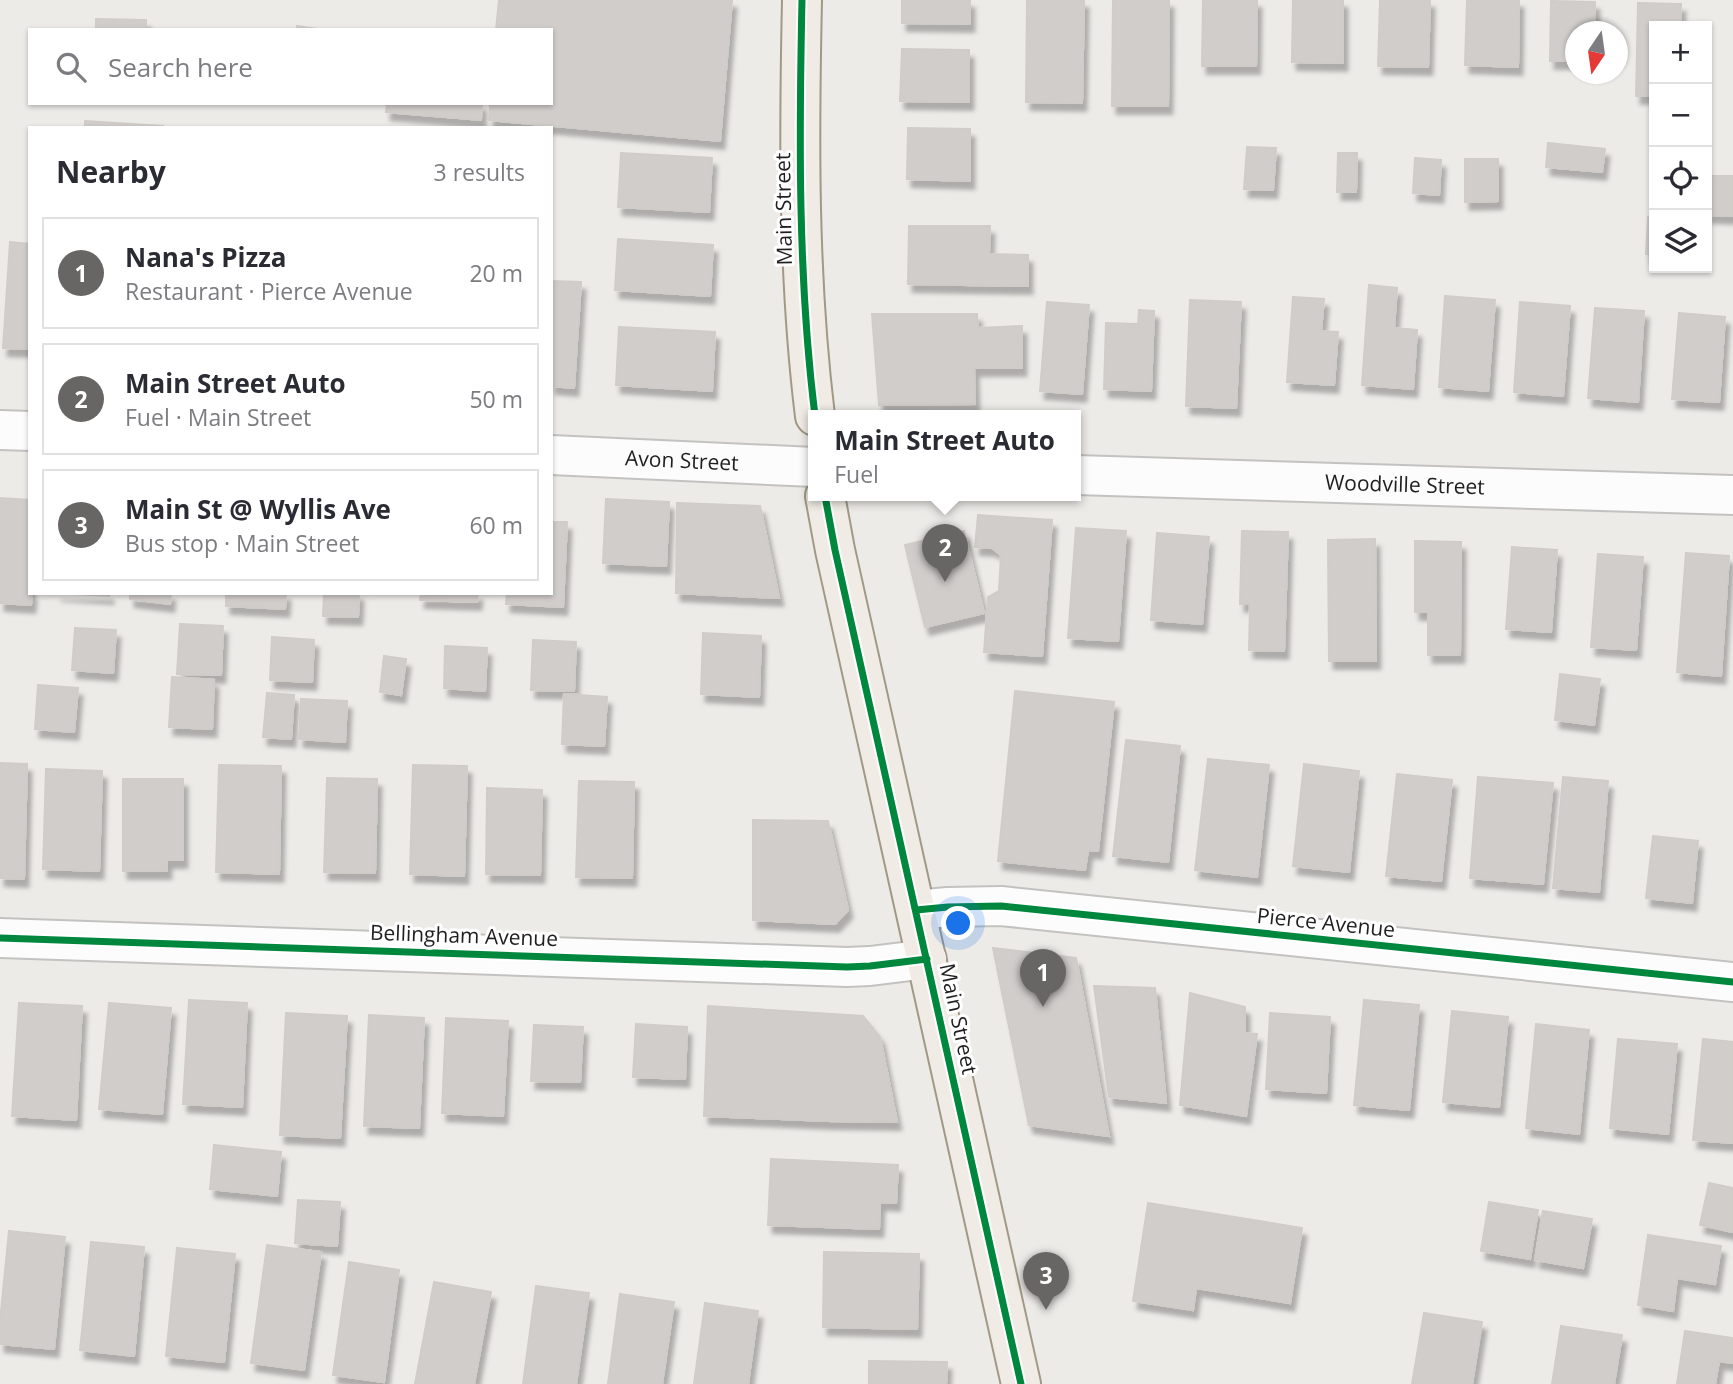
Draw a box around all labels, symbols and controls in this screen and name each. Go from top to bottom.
north arrow [1565,21,1628,84]
map controls [1649,21,1712,273]
button: + [1649,21,1712,84]
search box [28,28,553,105]
icon: search [52,48,90,86]
text: Search here [108,49,253,85]
button: − [1649,84,1712,147]
button: locate [1649,147,1712,210]
text: Nearby [56,151,166,192]
street label: Main Street [768,152,798,266]
text: 3 results [434,156,525,188]
button: layers [1649,210,1712,273]
text: Nana's Pizza [125,239,287,275]
text: 1 [74,257,88,289]
text: 20 m [469,257,523,289]
text: Restaurant · Pierce Avenue [125,275,413,307]
text: Main Street Auto [125,365,346,401]
text: 2 [74,383,88,415]
text: 50 m [469,383,523,415]
text: Fuel · Main Street [125,401,311,433]
popup [808,410,1081,501]
text: Main Street Auto [834,422,1055,458]
street label: Avon Street [625,443,739,477]
text: Fuel [834,458,879,490]
street label: Woodville Street [1325,468,1485,500]
text: Main St @ Wyllis Ave [125,491,391,527]
text: 3 [74,509,88,541]
text: 60 m [469,509,523,541]
pin: 2 [922,524,968,582]
text: Bus stop · Main Street [125,527,360,559]
street label: Pierce Avenue [1256,901,1397,943]
your location [941,906,975,940]
street label: Bellingham Avenue [370,918,559,952]
pin: 1 [1020,949,1066,1007]
street label: Main Street [934,961,984,1077]
pin: 3 [1023,1252,1069,1310]

